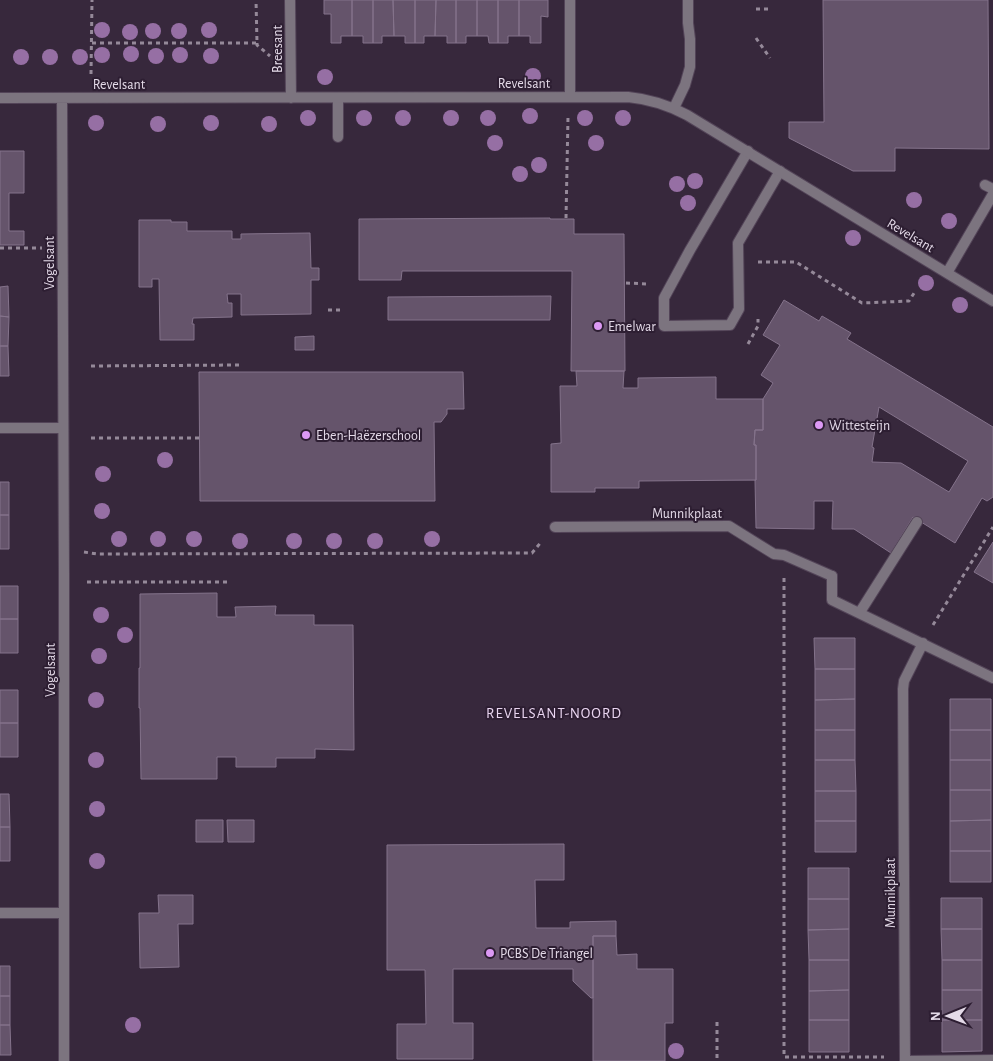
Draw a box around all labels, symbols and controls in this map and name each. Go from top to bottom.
street label: Breesant [271,24,285,73]
street label: Revelsant [498,77,551,91]
street label: Revelsant [93,78,146,92]
street label: Revelsant [884,216,937,256]
street label: Vogelsant [43,235,57,290]
marker: Emelwar [592,320,604,332]
place label: Emelwar [608,320,656,334]
marker: Wittesteijn [813,419,825,431]
place label: Wittesteijn [829,419,890,433]
marker: Eben-Haëzerschool [300,429,312,441]
place label: Eben-Haëzerschool [316,429,421,443]
street label: Munnikplaat [652,507,722,521]
street label: Vogelsant [44,642,58,697]
district label: REVELSANT-NOORD [486,706,622,721]
street label: Munnikplaat [884,858,898,928]
marker: PCBS De Triangel [484,947,496,959]
place label: PCBS De Triangel [500,947,593,961]
north arrow [923,991,973,1041]
text: N [929,1011,943,1021]

